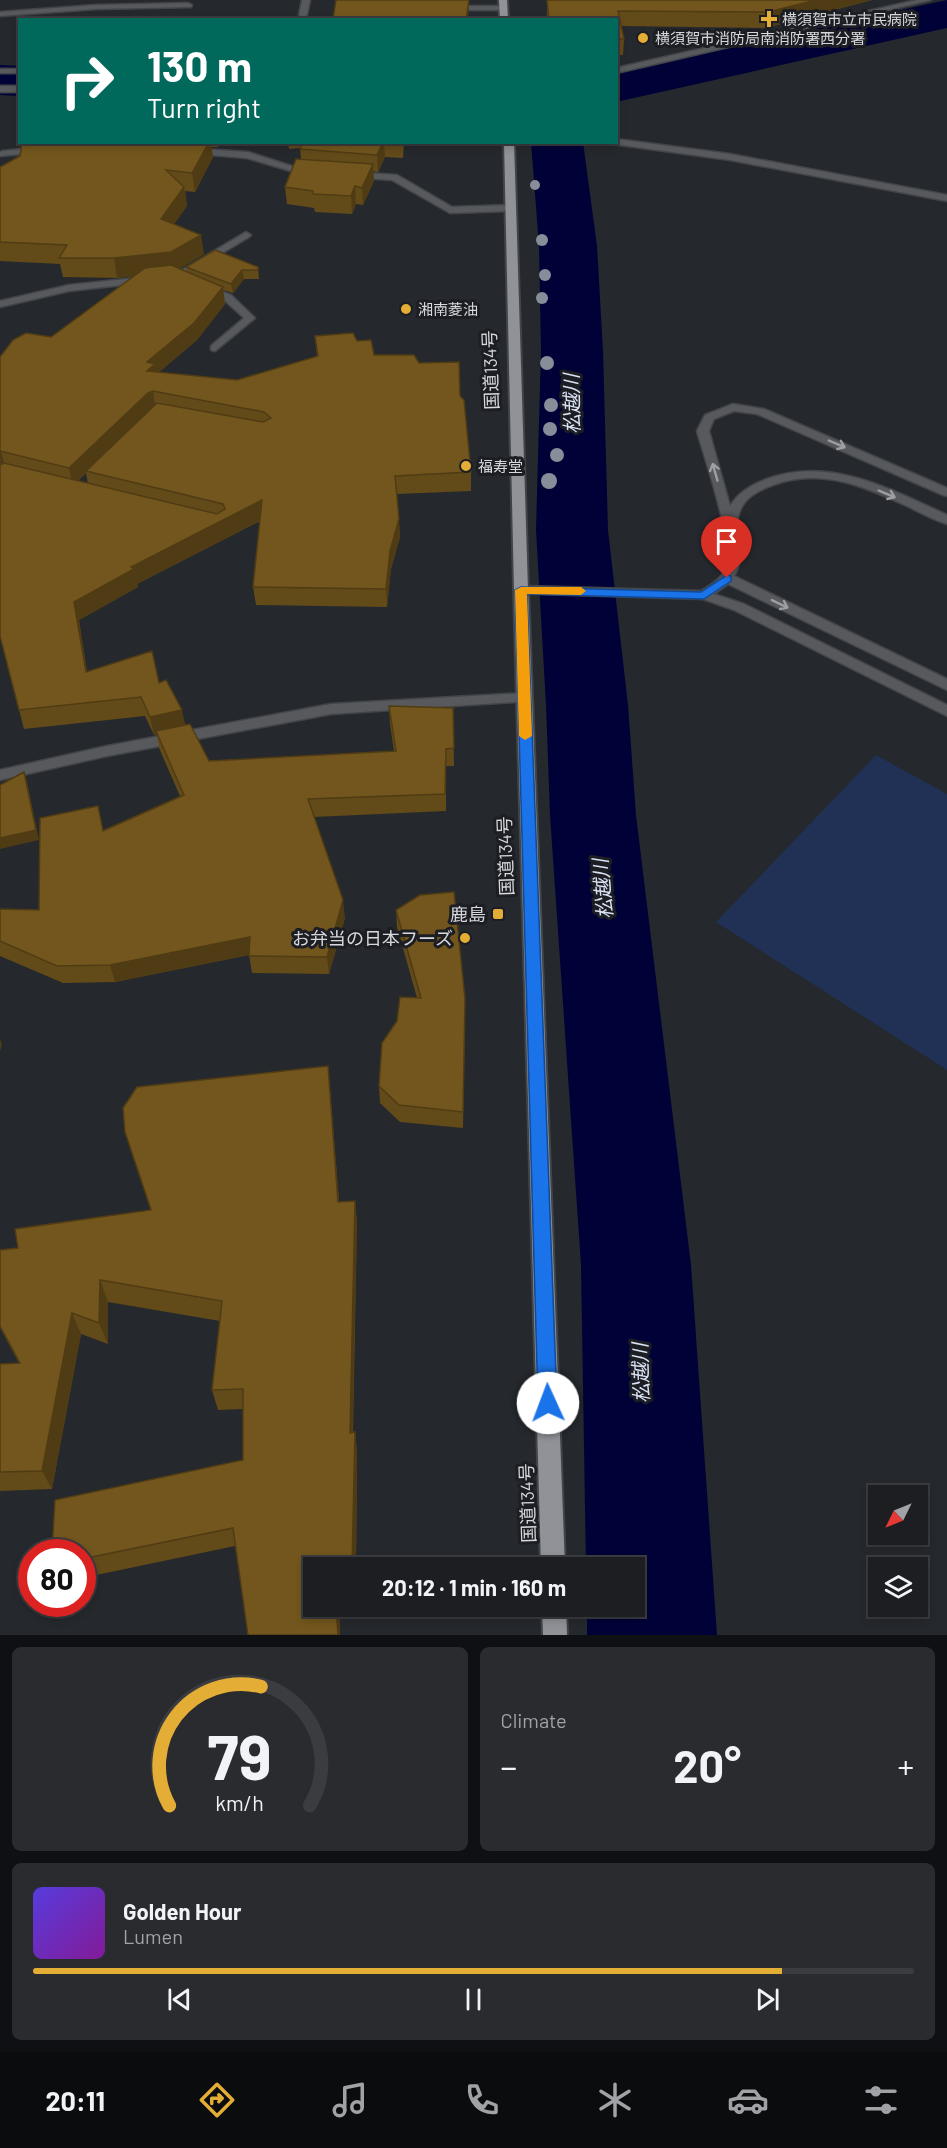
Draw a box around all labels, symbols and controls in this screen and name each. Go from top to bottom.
marker: 横須賀市立市民病院 [760,10,778,28]
place label: 横須賀市立市民病院 [782,10,917,28]
place label: 横須賀市消防局南消防署西分署 [655,29,865,47]
marker: 横須賀市消防局南消防署西分署 [636,31,650,45]
text: 130 m [147,40,252,90]
icon: right [48,42,126,120]
text: Turn right [147,91,261,123]
place label: 湘南菱油 [418,300,478,318]
marker: 湘南菱油 [399,302,413,316]
street label: 国道134号 [478,330,502,410]
water label: 松越川 [558,372,584,434]
one-way arrow [827,439,846,450]
place label: 福寿堂 [478,457,523,475]
marker: 福寿堂 [459,459,473,473]
one-way arrow [709,463,720,482]
one-way arrow [878,489,896,500]
pin [701,516,752,578]
icon: arrive [710,525,743,558]
one-way arrow [770,598,788,610]
street label: 国道134号 [493,816,517,896]
water label: 松越川 [587,856,617,920]
place label: 鹿島 [450,903,486,925]
marker: 鹿島 [491,907,505,921]
place label: お弁当の日本フーズ [292,927,453,949]
marker: お弁当の日本フーズ [458,931,472,945]
water label: 松越川 [627,1341,653,1403]
position arrow [516,1371,580,1435]
street label: 国道134号 [515,1463,539,1543]
north arrow [868,1485,928,1545]
map controls [868,1485,928,1617]
speed limit sign: 80 [18,1539,96,1617]
button: layers [868,1557,928,1617]
text: 20:12 · 1 min · 160 m [382,1574,566,1600]
text: Climate [501,1708,567,1732]
text: 79 [208,1718,272,1792]
text: 20° [673,1738,741,1792]
text: − [501,1746,517,1786]
text: + [898,1746,914,1786]
text: km/h [215,1790,264,1815]
text: Golden Hour [123,1898,241,1924]
text: Lumen [123,1924,183,1948]
icon: previous [163,1983,196,2016]
icon: pause [457,1983,490,2016]
icon: next [751,1983,784,2016]
icon: directions [196,2079,238,2121]
icon: music [329,2079,371,2121]
icon: phone [461,2079,503,2121]
icon: climate [594,2079,636,2121]
icon: car [727,2079,769,2121]
icon: filters [860,2079,902,2121]
text: 20:11 [45,2084,105,2116]

